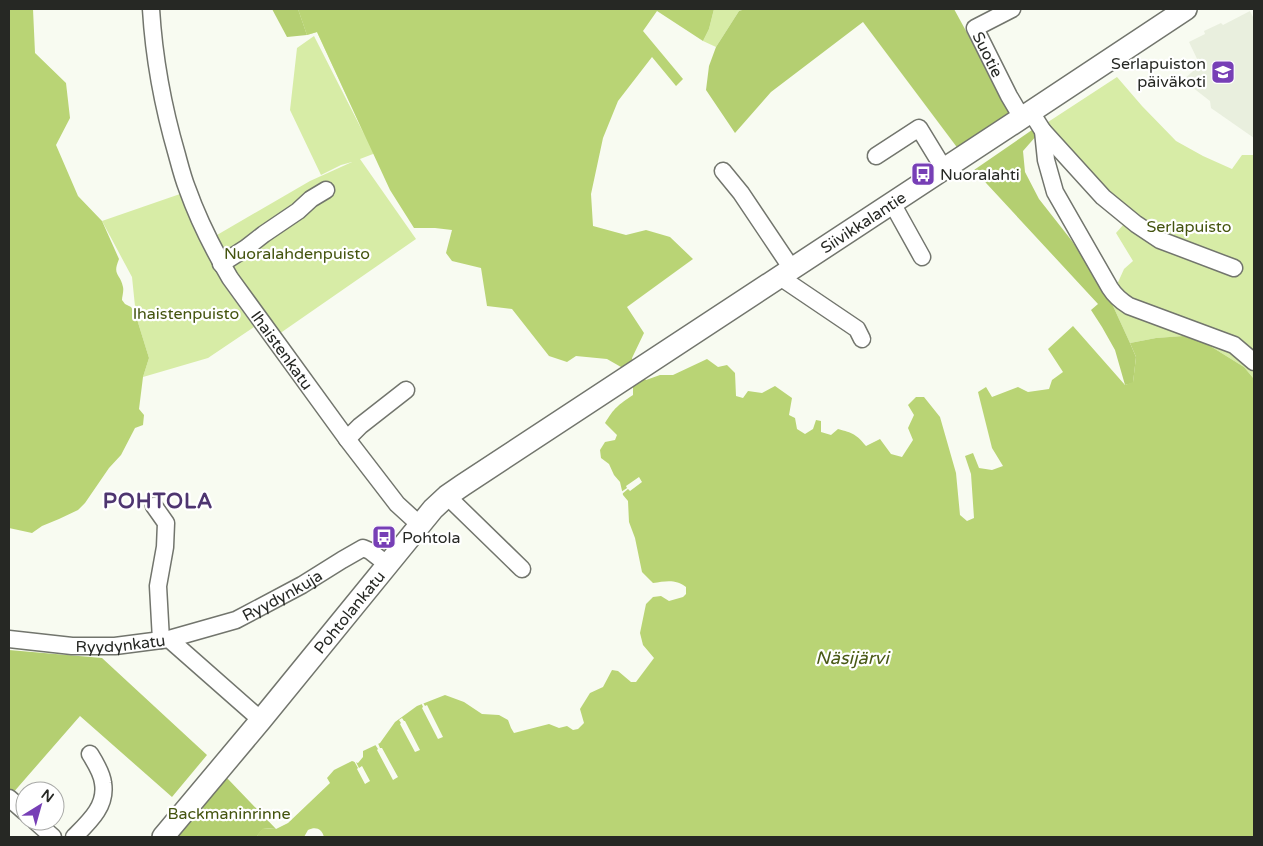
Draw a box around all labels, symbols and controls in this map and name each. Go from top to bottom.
street label: Suotie [968,29,1007,81]
place label: Serlapuiston päiväkoti [1111,54,1206,92]
school or university icon: Serlapuiston päiväkoti [1210,59,1236,85]
bus stop icon: Nuoralahti [910,161,936,187]
place label: Nuoralahti [940,165,1020,185]
street label: Siivikkalantie [817,188,910,258]
park label: Serlapuisto [1146,217,1232,237]
park label: Nuoralahdenpuisto [224,244,370,264]
park label: Ihaistenpuisto [133,304,239,324]
street label: Ihaistenkatu [246,307,317,394]
district label: POHTOLA [103,489,213,514]
bus stop icon: Pohtola [371,524,397,550]
place label: Pohtola [402,528,461,548]
street label: Ryydynkuja [239,566,326,626]
street label: Pohtolankatu [310,567,390,658]
street label: Ryydynkatu [76,631,167,657]
water label: Näsijärvi [815,647,891,669]
north arrow [15,781,65,831]
text: N [38,786,57,806]
park label: Backmaninrinne [167,804,291,824]

